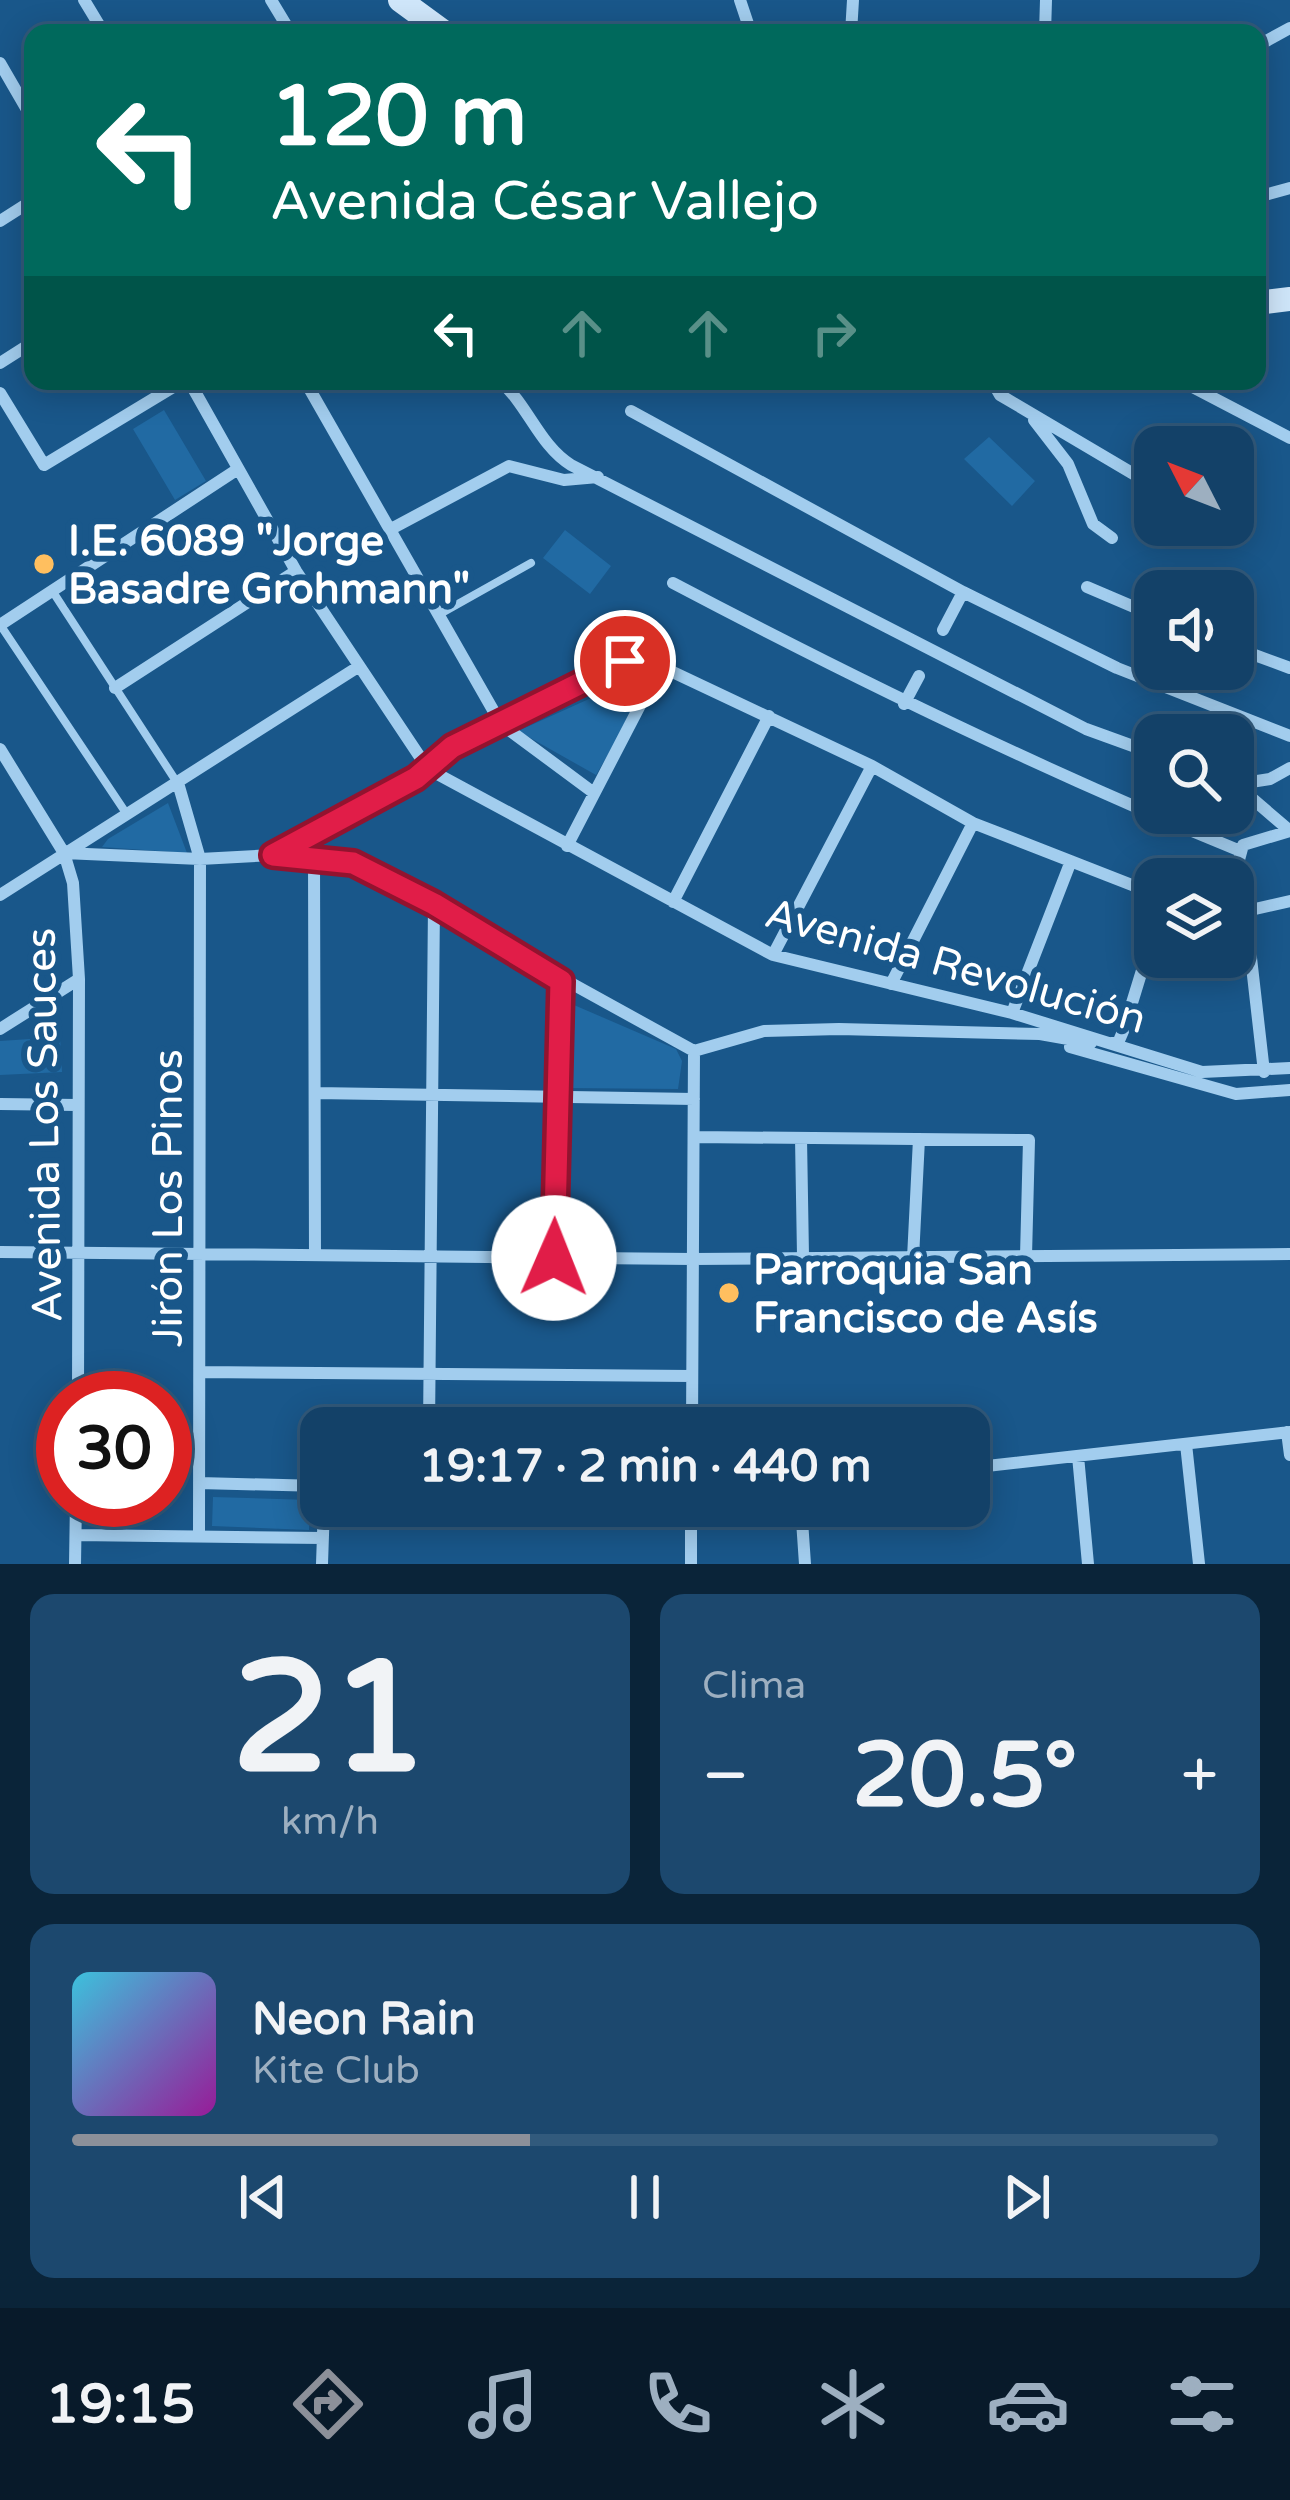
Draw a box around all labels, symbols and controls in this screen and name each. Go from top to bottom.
text: 120 m [270,67,527,168]
icon: left [72,72,228,228]
text: Avenida César Vallejo [270,169,819,234]
icon: left [423,300,489,366]
icon: ahead [549,300,615,366]
icon: ahead [675,300,741,366]
icon: right [801,300,867,366]
north arrow [1134,426,1254,546]
map controls [1134,426,1254,978]
place label: I.E. 6089 "Jorge Basadre Grohmann" [68,516,470,615]
marker: I.E. 6089 "Jorge Basadre Grohmann" [31,551,57,577]
button: sound [1134,570,1254,690]
pin [574,610,676,712]
icon: arrive [592,628,658,694]
button: search [1134,714,1254,834]
button: layers [1134,858,1254,978]
street label: Avenida Revolución [759,888,1152,1045]
street label: Avenida Los Sauces [16,927,73,1323]
street label: Jirón Los Pinos [143,1049,194,1347]
position arrow [491,1195,617,1321]
place label: Parroquia San Francisco de Asís [753,1245,1098,1344]
marker: Parroquia San Francisco de Asís [716,1280,742,1306]
speed limit sign: 30 [36,1371,192,1527]
text: 19:17 · 2 min · 440 m [419,1440,871,1494]
text: 21 [232,1626,428,1814]
text: Clima [702,1662,806,1709]
text: 20.5° [852,1722,1078,1831]
text: − [702,1736,749,1816]
text: + [1181,1736,1218,1816]
text: km/h [281,1798,379,1845]
text: Neon Rain [252,1993,475,2047]
text: Kite Club [252,2047,420,2094]
icon: previous [230,2164,296,2230]
icon: pause [612,2164,678,2230]
icon: next [994,2164,1060,2230]
icon: directions [286,2362,370,2446]
icon: music [461,2362,545,2446]
icon: phone [636,2362,720,2446]
icon: climate [811,2362,895,2446]
icon: car [986,2362,1070,2446]
icon: filters [1160,2362,1244,2446]
text: 19:15 [45,2372,195,2437]

